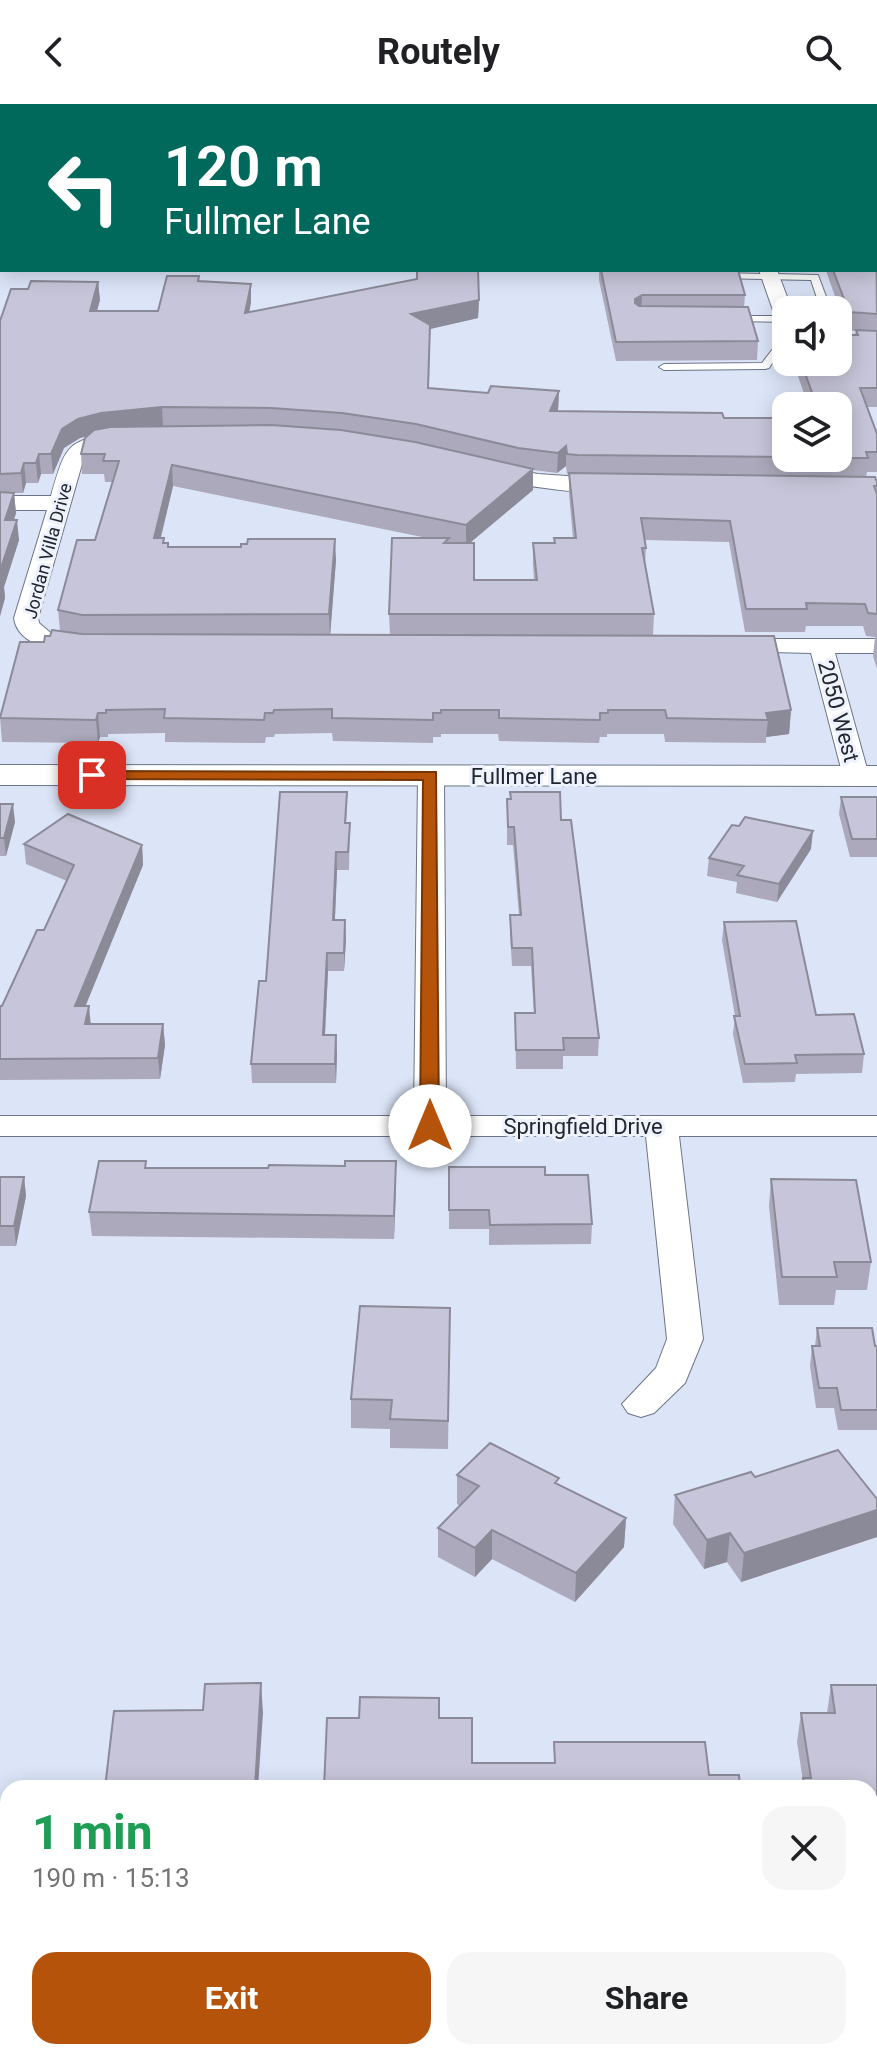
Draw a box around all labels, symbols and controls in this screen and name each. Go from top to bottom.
icon: back [32,30,76,74]
icon: search [801,30,845,74]
text: Routely [377,31,500,73]
text: 120 m [164,134,323,200]
icon: left [32,136,136,240]
text: Fullmer Lane [164,201,371,243]
map controls [772,296,852,472]
button: sound [772,296,852,376]
button: layers [772,392,852,472]
street label: Jordan Villa Drive [19,481,76,621]
street label: 2050 West [813,658,864,765]
pin [58,741,126,809]
icon: arrive [70,753,114,797]
street label: Fullmer Lane [471,764,597,789]
position arrow [388,1084,472,1168]
street label: Springfield Drive [503,1114,663,1139]
text: 1 min [32,1804,153,1861]
button: close [762,1806,846,1890]
text: 190 m · 15:13 [32,1863,190,1893]
button: Exit [32,1952,431,2044]
button: Share [447,1952,846,2044]

